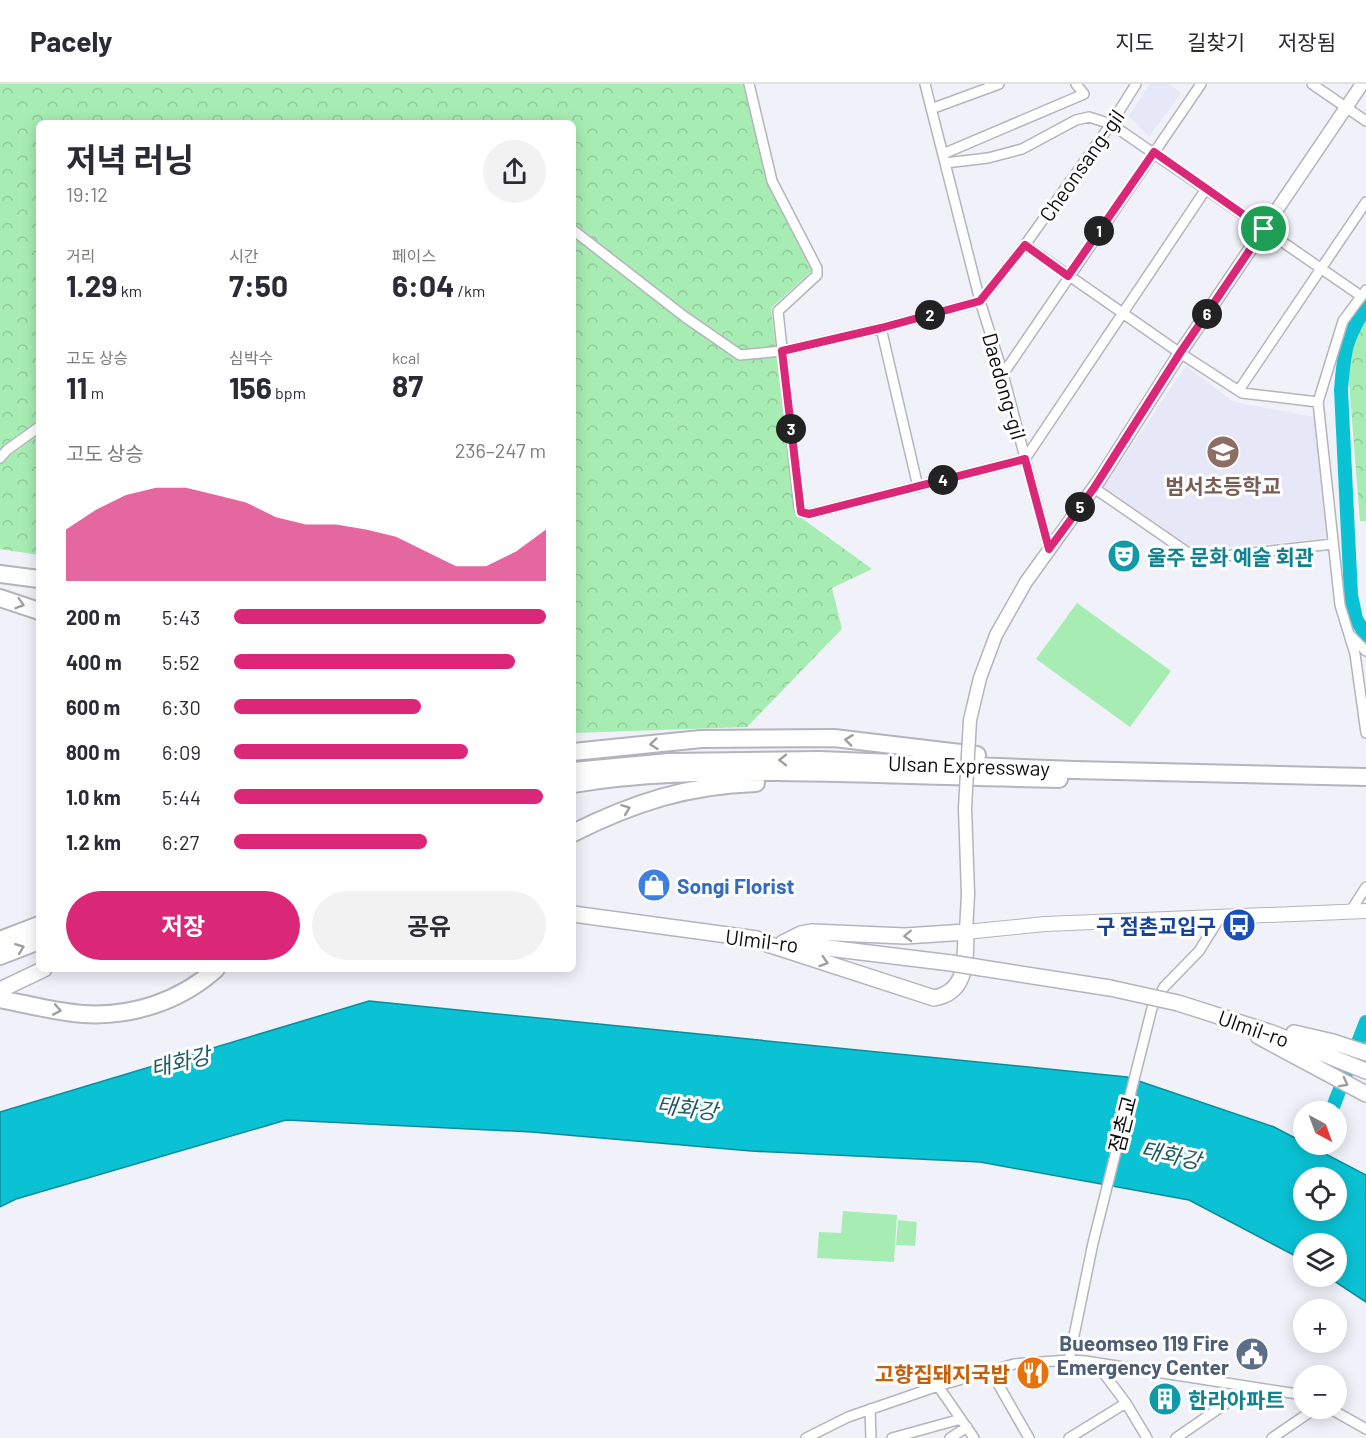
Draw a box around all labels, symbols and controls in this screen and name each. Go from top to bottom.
text: Pacely [30,24,112,58]
text: 지도 [1115,29,1154,54]
text: 길찾기 [1187,29,1245,54]
text: 저장됨 [1278,29,1336,54]
street label: Cheonsang-gil [1033,104,1129,226]
text: 저녁 러닝 [66,139,194,179]
button: share [483,140,546,203]
text: 19:12 [66,182,108,206]
pin [1238,203,1289,254]
icon: arrive [1247,212,1280,245]
pin: 1 [1084,216,1114,246]
text: 1 [1096,221,1102,240]
text: 거리 [66,246,95,265]
text: 시간 [229,246,258,265]
text: 페이스 [392,246,436,265]
text: 1.29 [66,267,117,303]
text: 7:50 [229,267,288,303]
text: 6:04 [392,267,454,303]
text: km [117,281,142,300]
text: /km [454,281,485,300]
pin: 6 [1192,299,1222,329]
pin: 2 [915,300,945,330]
text: 6 [1203,304,1211,323]
text: 2 [926,305,934,324]
street label: Daedong-gil [978,330,1032,442]
text: 고도 상승 [66,348,128,367]
text: 심박수 [229,348,273,367]
text: kcal [392,348,420,367]
text: 87 [392,367,423,403]
text: 11 [66,369,87,405]
text: 156 [229,369,272,405]
text: m [87,383,104,402]
text: bpm [272,383,306,402]
pin: 3 [776,414,806,444]
text: 3 [787,419,795,438]
school or university icon: 범서초등학교 [1205,434,1241,470]
text: 236–247 m [455,438,546,462]
text: 고도 상승 [66,441,144,465]
pin: 4 [928,465,958,495]
text: 4 [938,470,948,489]
place label: 범서초등학교 [1165,473,1281,498]
pin: 5 [1065,492,1095,522]
text: 5 [1076,497,1084,516]
theatre icon: 울주 문화 예술 회관 [1106,538,1142,574]
place label: 울주 문화 예술 회관 [1147,544,1314,569]
one-way arrow [14,597,25,609]
text: 200 m [66,605,121,629]
text: 5:43 [162,605,200,629]
text: 400 m [66,650,122,674]
text: 5:52 [162,650,200,674]
text: 600 m [66,695,120,719]
text: 6:30 [162,695,201,719]
one-way arrow [844,734,853,746]
one-way arrow [650,737,659,750]
text: 800 m [66,740,120,764]
text: 6:09 [162,740,201,764]
street label: Ulsan Expressway [888,750,1051,780]
one-way arrow [779,753,788,766]
text: 1.0 km [66,785,121,809]
text: 5:44 [162,785,201,809]
one-way arrow [620,804,631,816]
text: 1.2 km [66,830,121,854]
text: 6:27 [162,830,199,854]
shop icon: Songi Florist [636,867,672,903]
place label: Songi Florist [677,873,794,898]
button: 저장 [66,891,300,960]
button: 공유 [312,891,546,960]
bus stop icon: 구 점촌교입구 [1221,907,1257,943]
place label: 구 점촌교입구 [1096,913,1216,938]
street label: Ulmil-ro [724,923,800,957]
one-way arrow [903,929,912,942]
one-way arrow [14,943,24,956]
one-way arrow [818,955,829,968]
one-way arrow [52,1003,62,1016]
street label: Ulmil-ro [1215,1004,1293,1052]
water label: 태화강 [147,1040,215,1081]
one-way arrow [1338,1076,1348,1087]
water label: 태화강 [655,1090,721,1124]
street label: 점촌교 [1103,1093,1141,1155]
north arrow [1293,1101,1347,1155]
map controls [1293,1101,1347,1419]
water label: 태화강 [1139,1135,1206,1174]
button: locate [1293,1167,1347,1221]
button: layers [1293,1233,1347,1287]
button: + [1293,1299,1347,1353]
place label: Bueomseo 119 Fire Emergency Center [1057,1330,1229,1379]
public building icon: Bueomseo 119 Fire Emergency Center [1234,1336,1270,1372]
restaurant icon: 고향집돼지국밥 [1015,1355,1051,1391]
place label: 고향집돼지국밥 [875,1361,1010,1386]
button: − [1293,1365,1347,1419]
building icon: 한라아파트 [1147,1381,1183,1417]
place label: 한라아파트 [1188,1387,1285,1412]

